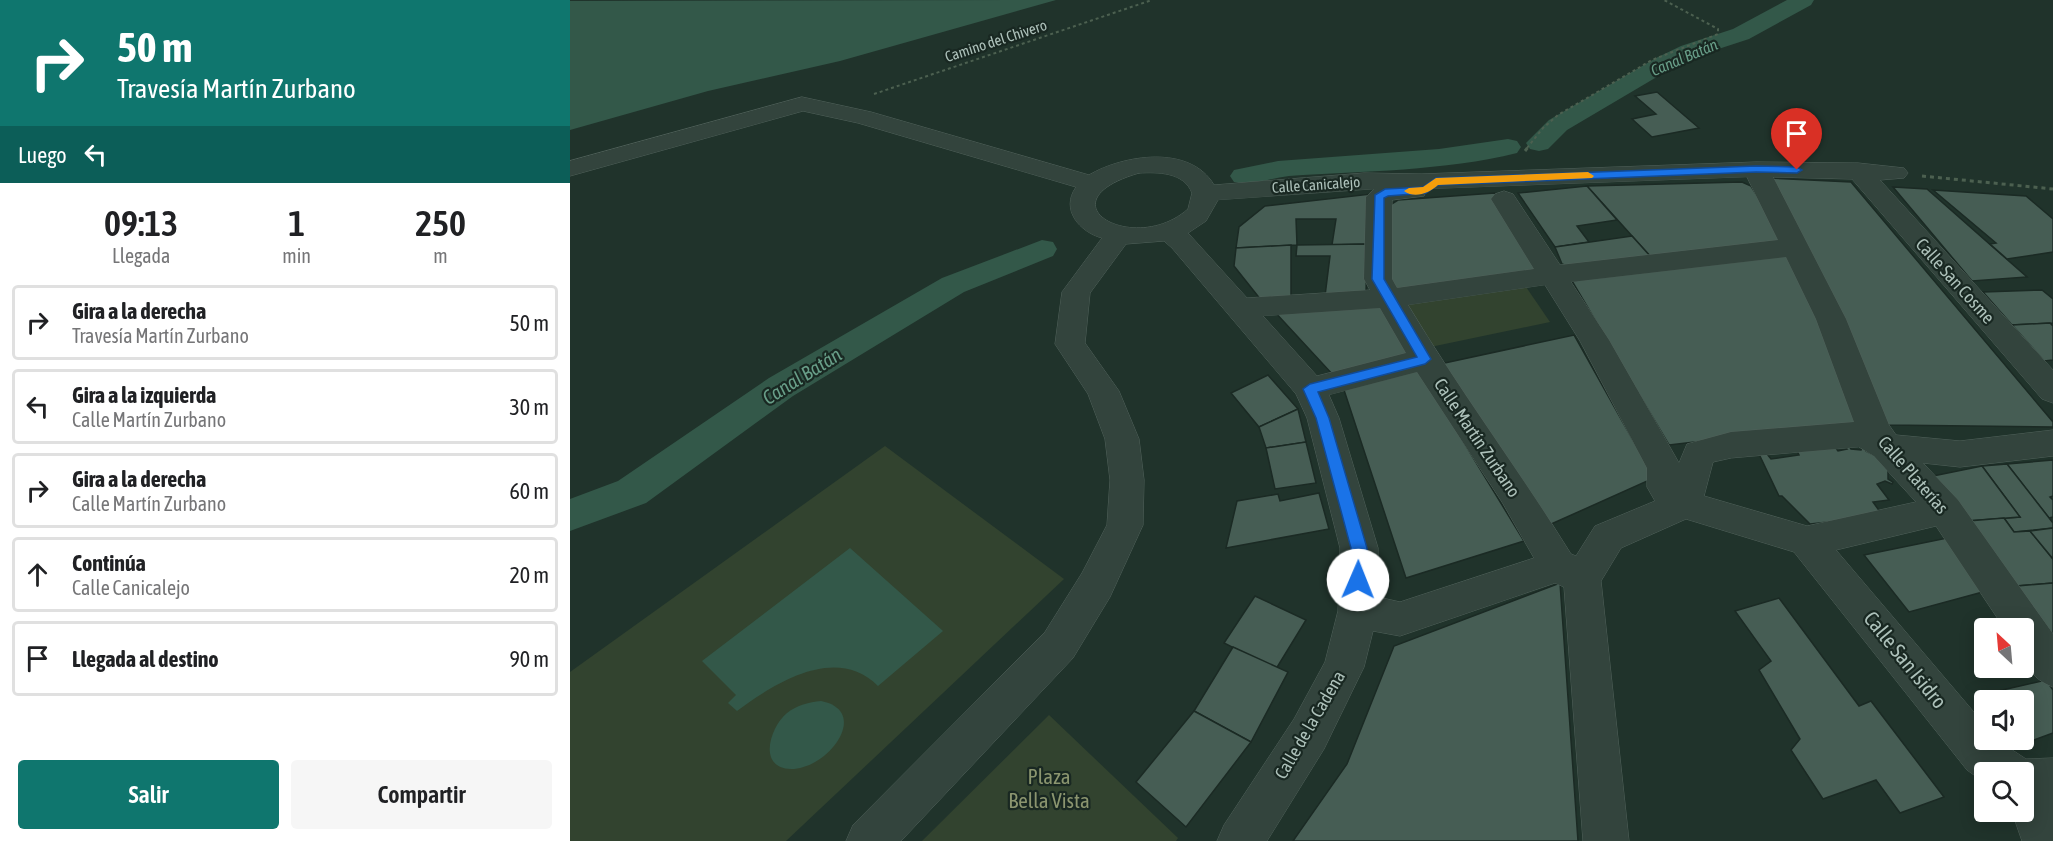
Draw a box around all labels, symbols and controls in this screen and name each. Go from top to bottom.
street label: Camino del Chivero [943,16,1049,65]
text: 50 m [117,23,192,71]
icon: right [18,24,96,102]
water label: Canal Batán [1648,35,1720,79]
text: Travesía Martín Zurbano [117,73,356,104]
pin [1771,108,1822,170]
icon: arrive [1780,117,1813,150]
icon: left [79,138,112,171]
text: Luego [18,142,67,168]
street label: Calle Canicalejo [1271,173,1361,196]
text: 09:13 [104,202,178,244]
text: 1 [288,202,305,244]
text: 250 [415,202,466,244]
street label: Calle San Cosme [1912,234,1999,328]
text: Llegada [112,244,170,267]
text: min [282,244,311,267]
text: m [433,244,448,267]
text: Gira a la derecha [72,298,206,324]
icon: right [21,306,54,339]
text: 50 m [509,310,549,336]
text: Travesía Martín Zurbano [72,324,249,347]
water label: Canal Batán [758,342,846,409]
street label: Calle Martín Zurbano [1430,374,1525,501]
text: Gira a la izquierda [72,382,216,408]
icon: left [21,390,54,423]
text: 30 m [509,394,549,420]
text: Calle Martín Zurbano [72,408,226,431]
street label: Calle Platerías [1874,432,1953,518]
text: Gira a la derecha [72,466,206,492]
icon: right [21,474,54,507]
text: 60 m [509,478,549,504]
text: Calle Martín Zurbano [72,492,226,515]
position arrow [1326,548,1390,612]
text: Continúa [72,550,146,576]
icon: ahead [21,558,54,591]
text: 20 m [509,562,549,588]
text: Calle Canicalejo [72,576,190,599]
street label: Calle San Isidro [1859,606,1952,713]
north arrow [1974,618,2034,678]
map controls [1974,618,2034,822]
icon: arrive [21,642,54,675]
text: Llegada al destino [72,646,219,672]
text: 90 m [509,646,549,672]
street label: Calle de la Cadena [1270,667,1349,783]
button: sound [1974,690,2034,750]
button: Salir [18,760,279,829]
button: Compartir [291,760,552,829]
button: search [1974,762,2034,822]
park label: Plaza Bella Vista [1008,764,1090,812]

